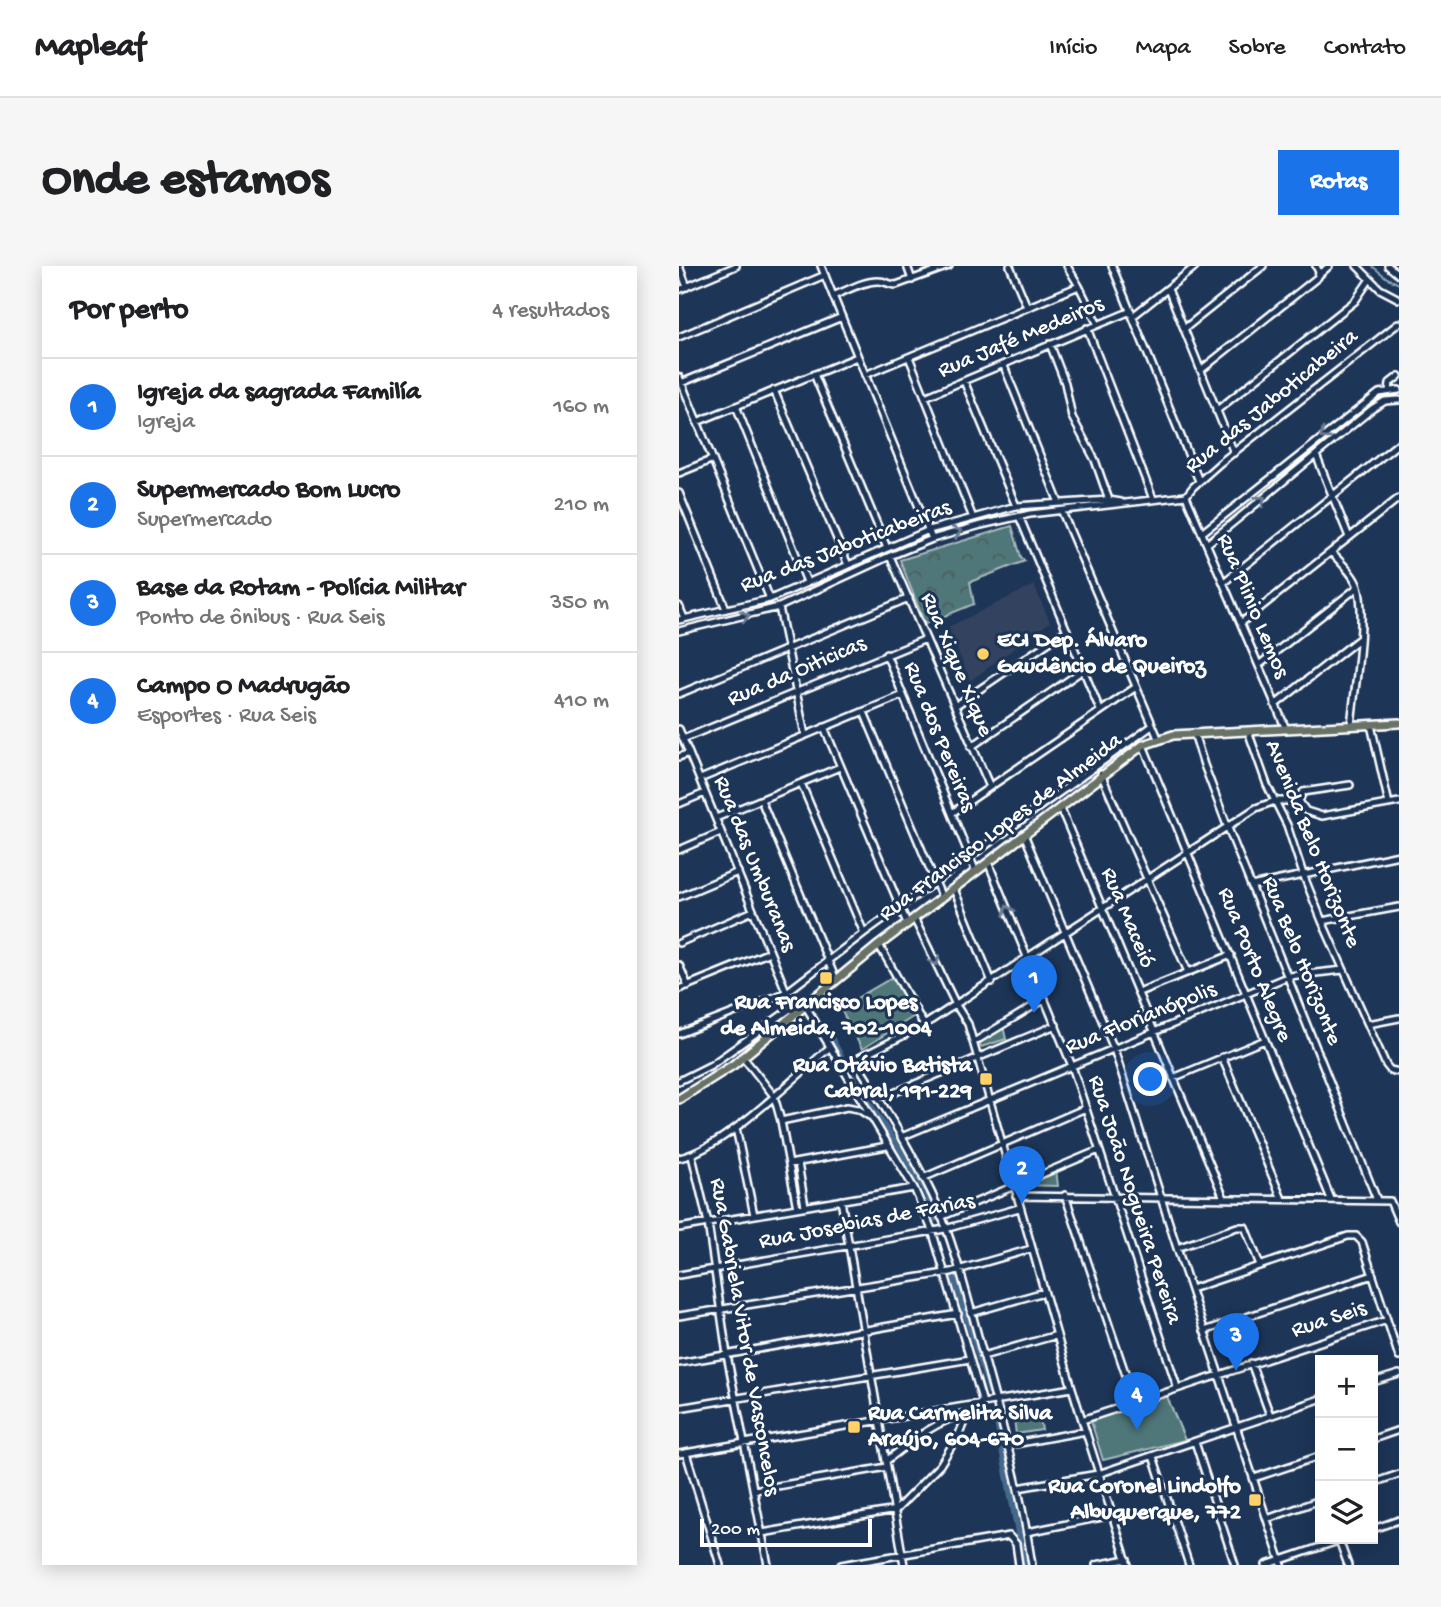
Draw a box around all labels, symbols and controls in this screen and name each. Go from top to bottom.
text: Mapleaf [35,29,145,67]
text: Início [1049,34,1097,63]
text: Mapa [1135,34,1191,63]
text: Sobre [1229,34,1286,63]
text: Contato [1324,34,1406,63]
button: Rotas [1278,150,1399,215]
text: Onde estamos [42,153,329,211]
street label: Rua Jafé Medeiros [934,291,1108,385]
text: Por perto [70,294,189,329]
text: 4 resultados [492,298,609,325]
street label: Rua das Jaboticabeira [1180,323,1365,480]
text: Igreja da sagrada Familía [137,378,421,409]
text: 1 [88,394,98,421]
text: 160 m [553,394,609,421]
text: Igreja [137,409,195,436]
one-way arrow [1320,426,1332,439]
text: Supermercado Bom Lucro [137,476,401,507]
text: 2 [87,492,99,519]
text: 210 m [554,492,609,519]
street label: Rua das Jaboticabeiras [737,494,956,600]
one-way arrow [1252,496,1265,508]
text: Supermercado [137,507,272,534]
one-way arrow [950,526,962,541]
street label: Rua Plinio Lemos [1209,530,1295,683]
text: Base da Rotam - Polícia Militar [137,574,464,605]
street label: Rua Xique Xique [914,589,999,742]
text: 3 [87,590,99,617]
text: 350 m [550,590,609,617]
text: Ponto de ônibus · Rua Seis [137,605,385,632]
one-way arrow [739,609,751,624]
place label: ECI Dep. Álvaro Gaudêncio de Queiroz [997,627,1208,681]
street label: Rua da Oiticicas [724,630,871,713]
marker: ECI Dep. Álvaro Gaudêncio de Queiroz [975,646,991,662]
street label: Rua dos Pereiras [897,658,982,816]
text: Campo O Madrugão [137,672,350,703]
text: 4 [88,688,98,715]
text: 410 m [554,688,609,715]
text: Esportes · Rua Seis [137,703,316,730]
street label: Rua Francisco Lopes de Almeida [874,727,1129,928]
street label: Avenida Belo Horizonte [1258,736,1366,953]
street label: Rua das Umburanas [706,772,802,956]
street label: Rua Maceió [1094,864,1160,972]
street label: Rua Belo Horizonte [1255,873,1348,1050]
street label: Rua Porto Alegre [1211,884,1298,1047]
one-way arrow [1002,905,1016,917]
one-way arrow [927,954,941,966]
pin: 1 [1011,955,1057,1013]
marker: Rua Francisco Lopes de Almeida, 702-1004 [818,970,834,986]
street label: Rua Florianópolis [1062,976,1221,1062]
place label: Rua Francisco Lopes de Almeida, 702-1004 [720,990,932,1043]
place label: Rua Otávio Batista Cabral, 191-229 [792,1053,973,1106]
your location [1133,1062,1167,1096]
marker: Rua Otávio Batista Cabral, 191-229 [978,1071,994,1087]
street label: Rua João Nogueira Pereira [1081,1072,1187,1329]
pin: 2 [999,1146,1045,1204]
street label: Rua Gabriela Vitor de Vasconcelos [703,1176,785,1498]
street label: Rua Josebias de Farias [757,1188,978,1256]
street label: Rua Seis [1288,1295,1370,1345]
pin: 3 [1213,1313,1259,1371]
map controls [1315,1355,1378,1544]
button: + [1315,1355,1378,1418]
pin: 4 [1114,1372,1160,1430]
place label: Rua Carmelita Silva Araújo, 604-670 [867,1401,1053,1454]
button: − [1315,1418,1378,1481]
marker: Rua Carmelita Silva Araújo, 604-670 [846,1419,862,1435]
place label: Rua Coronel Lindolfo Albuquerque, 772 [1047,1474,1242,1527]
button: layers [1315,1481,1378,1544]
marker: Rua Coronel Lindolfo Albuquerque, 772 [1247,1492,1263,1508]
scale bar [700,1516,871,1548]
text: 200 m [711,1519,760,1542]

